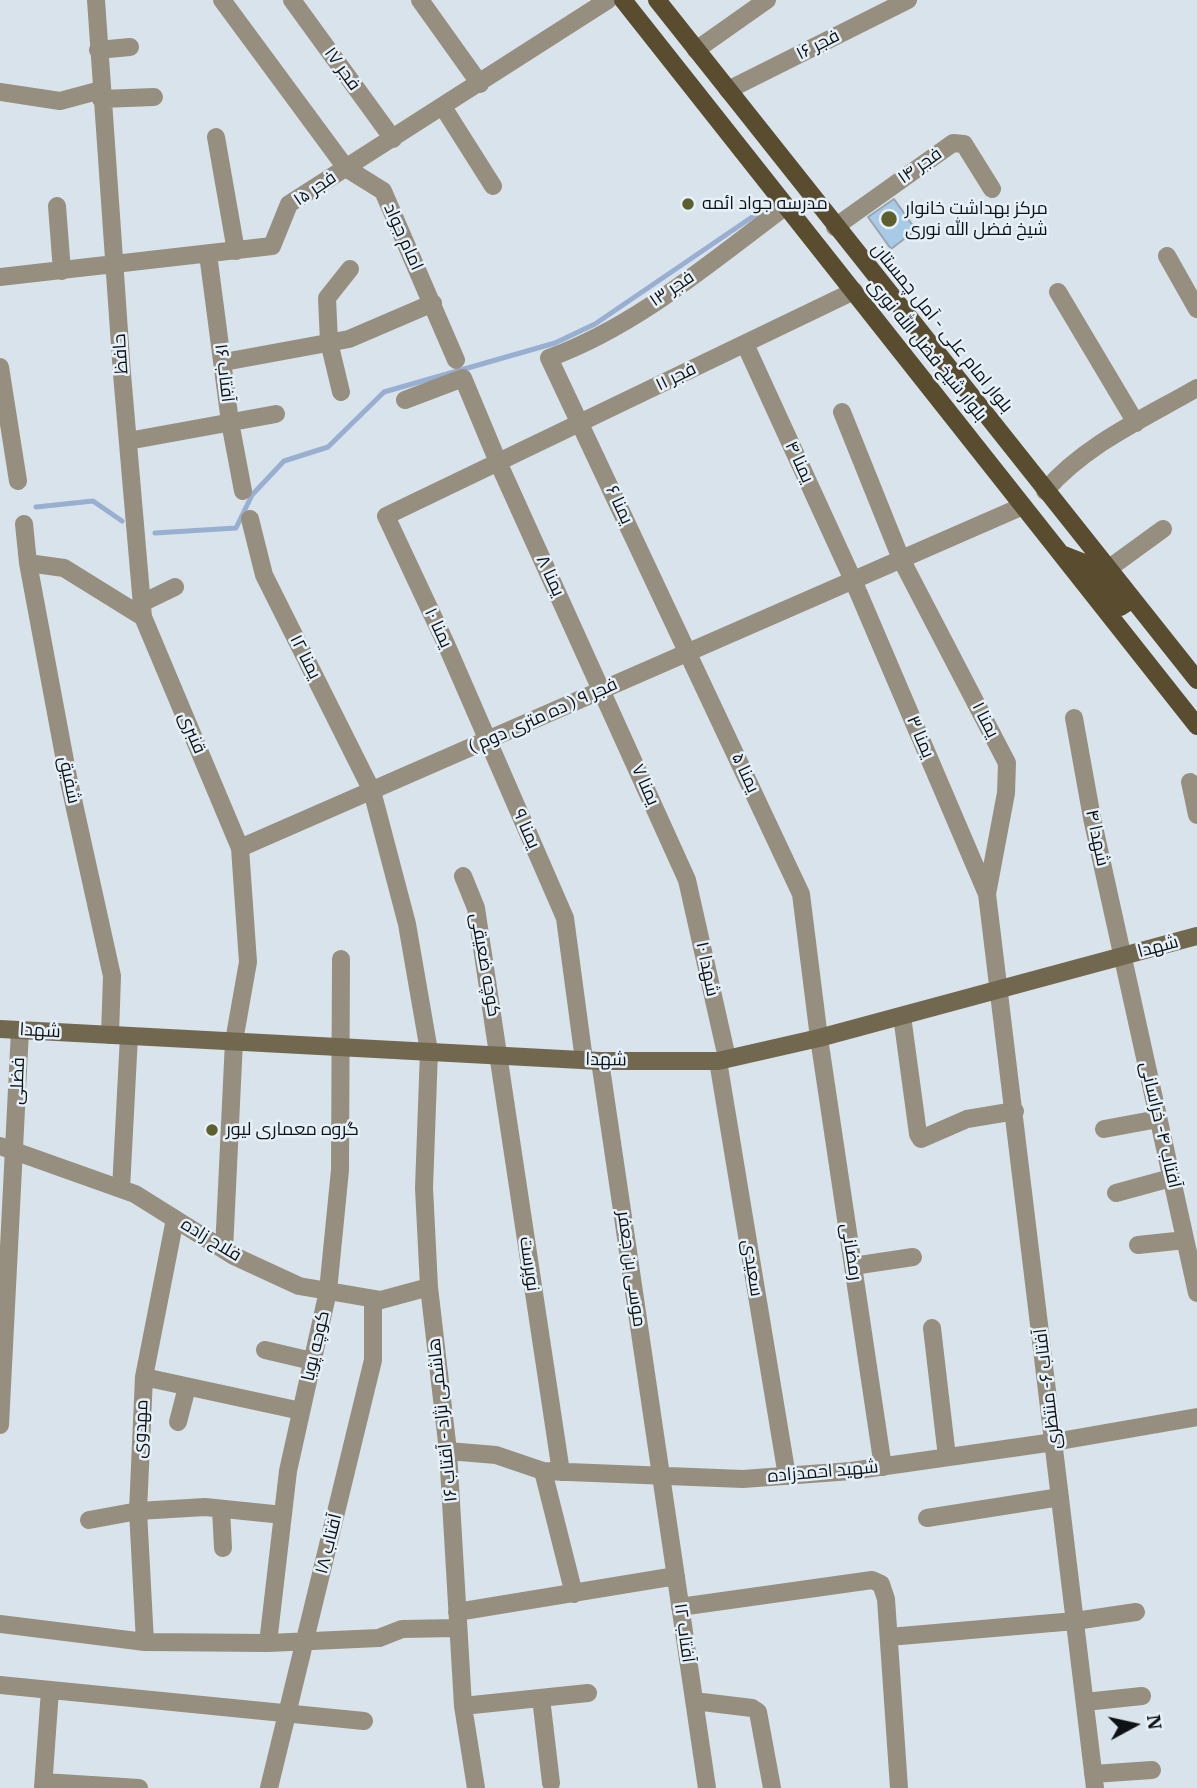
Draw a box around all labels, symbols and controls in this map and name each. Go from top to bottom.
street label: فجر ۱۶ [793,25,843,65]
street label: فجر ۱۷ [319,43,365,95]
street label: فجر ۱۴ [894,143,946,189]
street label: فجر ۱۵ [290,167,340,211]
place label: مدرسه جواد ائمه [702,193,828,215]
marker: مدرسه جواد ائمه [680,196,696,212]
place label: مرکز بهداشت خانوار شیخ فضل الله نوری [905,198,1048,241]
street label: امام جواد [379,200,427,274]
marker: مرکز بهداشت خانوار شیخ فضل الله نوری [879,209,899,229]
street label: بلوار امام علی - آمل چمستان [867,239,1017,417]
street label: فجر ۱۳ [646,266,698,312]
street label: بلوار شیخ فضل الله نوری [863,274,991,426]
street label: حافظ [109,333,133,375]
street label: آفتاب ۱۶ [210,342,238,404]
street label: فجر ۱۱ [652,358,700,396]
street label: یمنا ۴ [780,438,818,486]
street label: یمنا ۶ [601,482,637,528]
street label: یمنا ۸ [531,552,569,600]
street label: یمنا ۱۰ [419,604,457,652]
street label: یمنا ۱۲ [285,631,325,683]
street label: فجر ۹ ( ده متری دوم ) [465,673,621,759]
street label: یمنا ۱ [967,698,1003,742]
street label: قنبری [174,709,210,757]
street label: یمنا ۳ [901,713,939,761]
street label: یمنا ۵ [726,750,764,796]
street label: شفیق [53,754,85,806]
street label: یمنا ۷ [626,761,664,809]
street label: یمنا ۹ [508,806,544,852]
street label: شهدا ۴ [1080,808,1114,868]
street label: کوچه ضعیقی [465,911,505,1019]
street label: شهدا [1135,931,1181,963]
street label: شهدا ۱۰ [691,940,723,998]
street label: شهدا [19,1019,61,1043]
street label: شهدا [585,1049,627,1071]
street label: فضلی [6,1057,30,1105]
street label: آفتاب ۴- خراسانی [1135,1060,1185,1190]
place label: گروه معماری لیور [226,1119,359,1141]
marker: گروه معماری لیور [204,1122,220,1138]
street label: موسی بن جعفر [612,1210,650,1328]
street label: فلاح زاده [177,1214,245,1266]
street label: رمضانی [836,1222,866,1282]
street label: نوپرست [514,1235,544,1293]
street label: سعیدی [737,1238,767,1298]
street label: کوچه پویا [297,1309,335,1383]
street label: آفتاب ۶- منتظری [1030,1327,1066,1451]
street label: هاشمی نژاد - آقتاب ۱۶ [424,1337,462,1503]
street label: مهدوی [129,1399,153,1459]
street label: شهید احمدزاده [767,1456,879,1488]
street label: آفتاب ۱۸ [311,1512,347,1576]
street label: آفتاب ۱۲ [669,1602,699,1664]
north arrow [1099,1690,1169,1760]
text: N [1142,1713,1168,1731]

